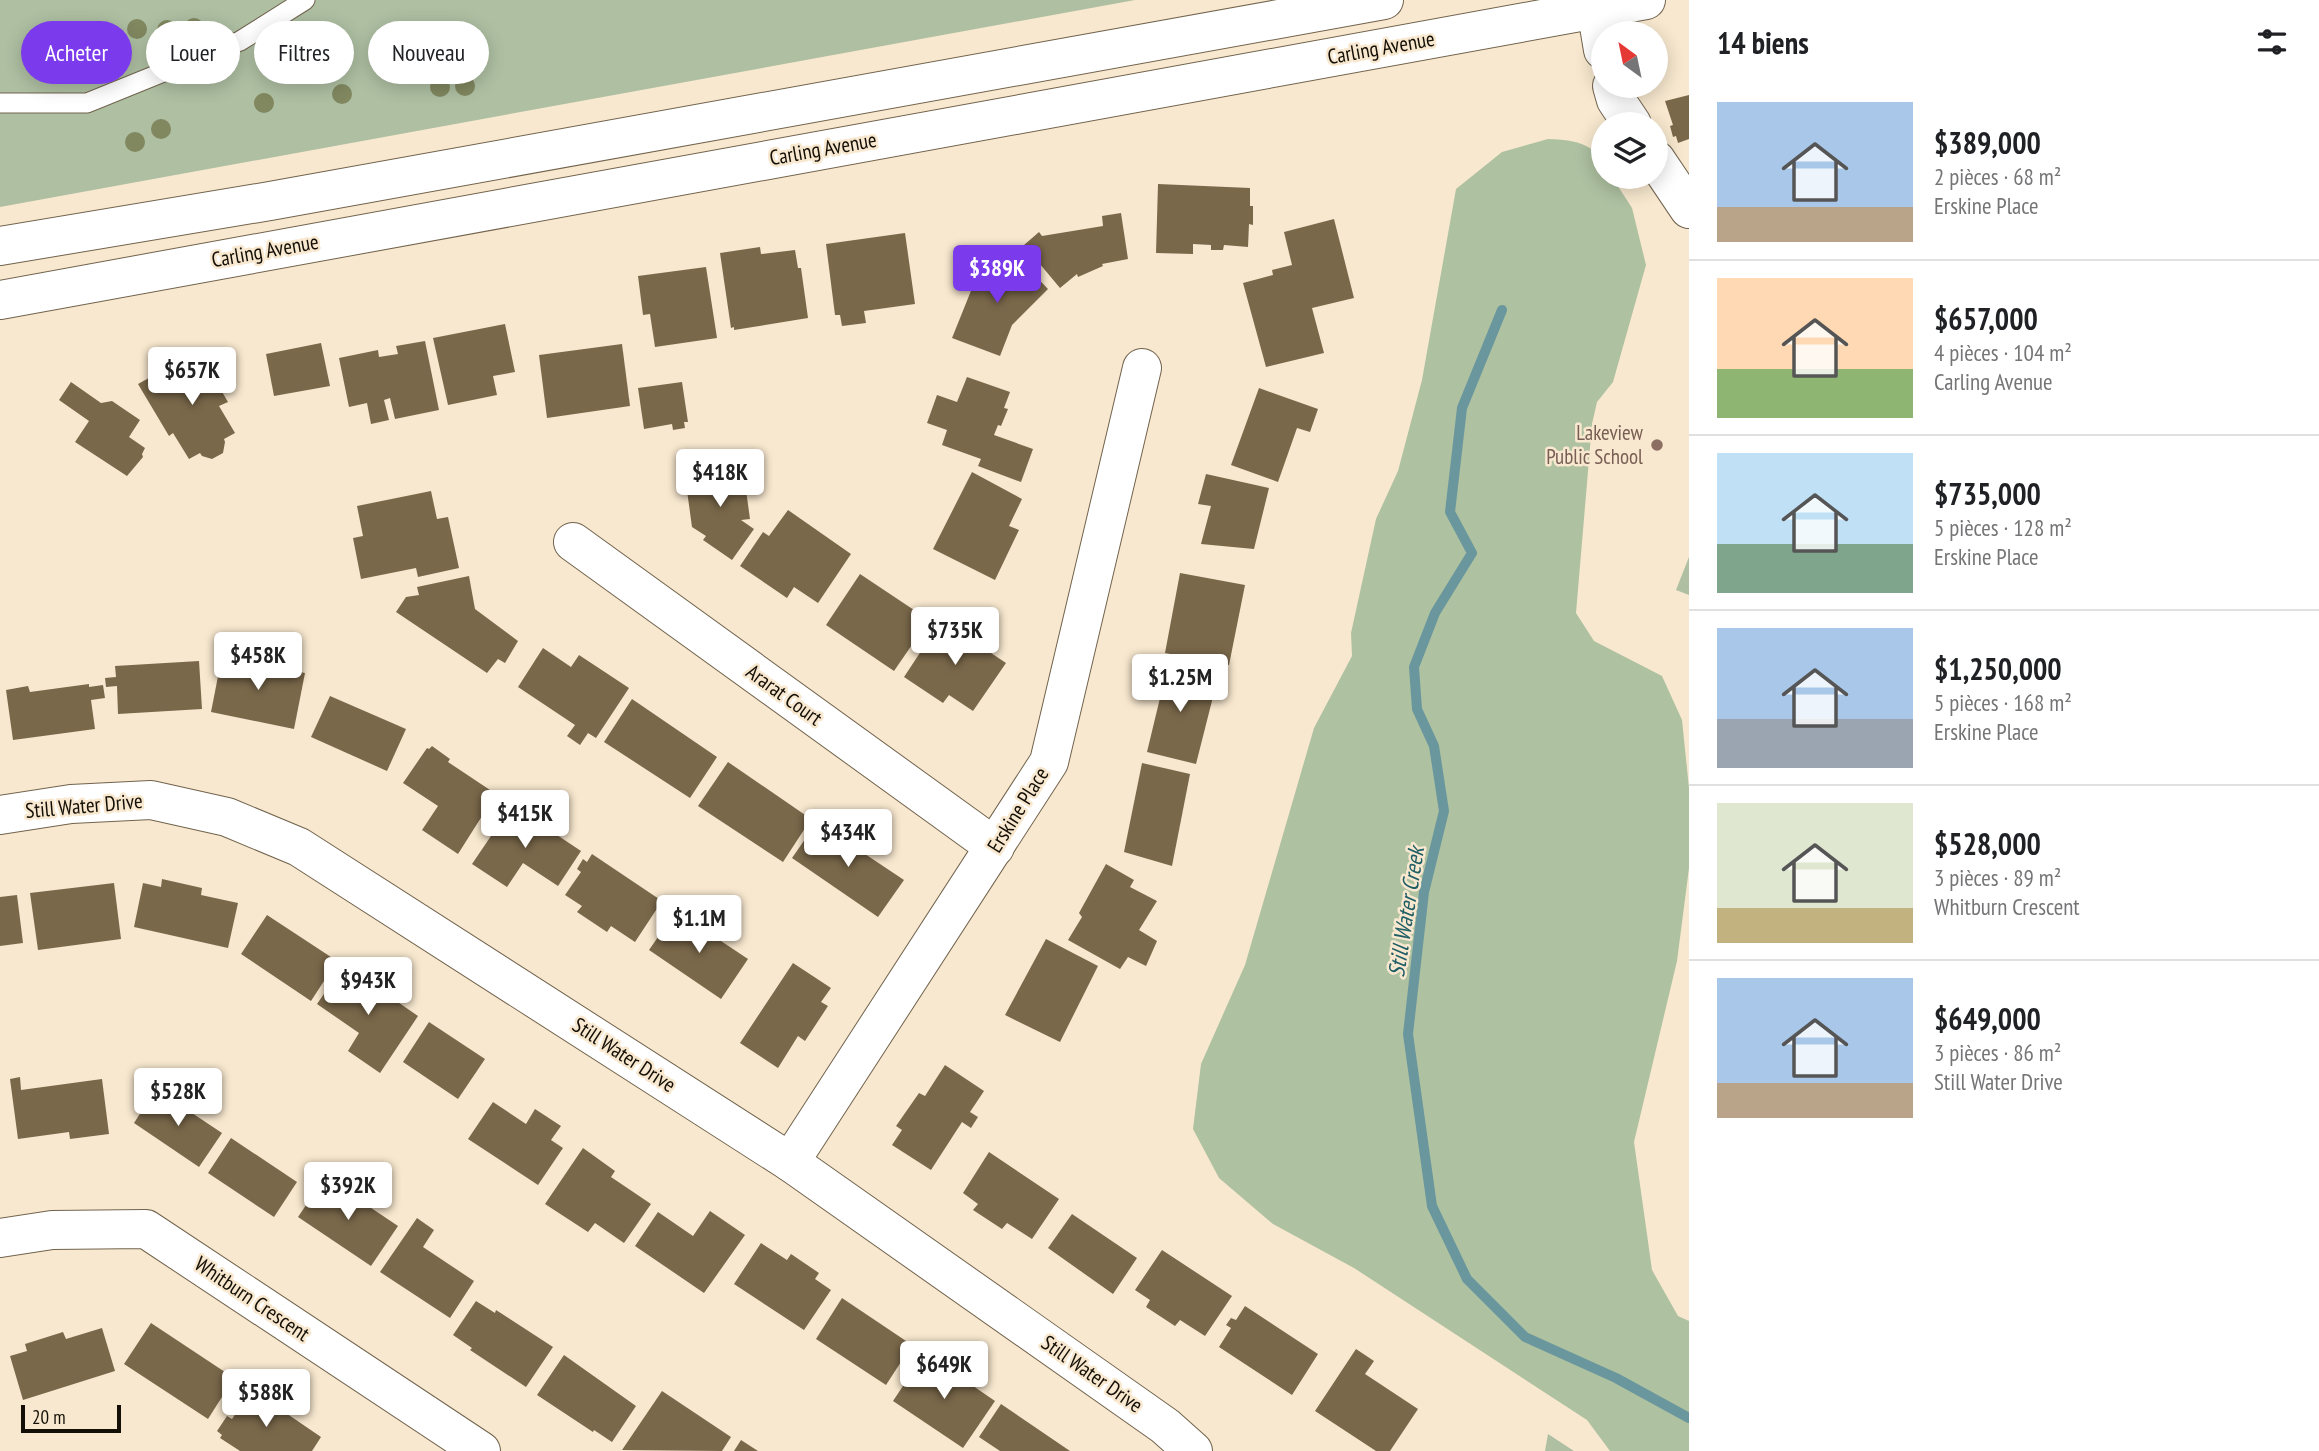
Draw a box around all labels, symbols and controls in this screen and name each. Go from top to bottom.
chip: Acheter [21,21,132,84]
chip: Louer [146,21,240,84]
chip: Filtres [254,21,354,84]
chip: Nouveau [368,21,489,84]
north arrow [1591,21,1668,98]
map controls [1591,21,1668,189]
text: 14 biens [1717,23,1809,62]
icon: filters [2253,23,2291,61]
street label: Carling Avenue [1325,25,1437,70]
button: layers [1591,112,1668,189]
text: $389,000 [1934,123,2041,162]
street label: Carling Avenue [767,126,879,171]
icon: home [1773,130,1857,214]
text: 2 pièces · 68 m² [1934,162,2061,191]
text: Erskine Place [1934,191,2039,220]
street label: Carling Avenue [209,228,321,273]
pin: $389K [948,246,1046,305]
text: $389K [969,253,1025,282]
text: $657,000 [1934,299,2038,338]
icon: home [1773,306,1857,390]
text: 4 pièces · 104 m² [1934,338,2072,367]
pin: $657K [143,348,241,407]
text: $657K [164,355,220,384]
text: Carling Avenue [1934,367,2053,396]
place label: Lakeview Public School [1546,419,1644,470]
marker: Lakeview Public School [1649,437,1665,453]
pin: $418K [671,449,769,509]
text: $418K [692,457,748,486]
text: $735,000 [1934,474,2041,513]
icon: home [1773,481,1857,565]
text: 5 pièces · 128 m² [1934,513,2072,542]
text: Erskine Place [1934,542,2039,571]
pin: $735K [906,608,1004,667]
text: $735K [927,615,983,644]
pin: $458K [209,632,307,692]
text: $458K [230,640,286,669]
text: $1,250,000 [1934,649,2062,688]
pin: $1.25M [1123,654,1237,714]
icon: home [1773,656,1857,740]
street label: Ararat Court [741,658,828,731]
text: $1.25M [1148,662,1212,691]
text: 5 pièces · 168 m² [1934,688,2072,717]
text: Erskine Place [1934,717,2039,746]
street label: Erskine Place [981,762,1054,857]
street label: Still Water Drive [24,787,144,824]
pin: $415K [476,790,574,850]
text: $415K [497,798,553,827]
pin: $434K [799,810,897,869]
text: $434K [820,817,876,846]
text: $528,000 [1934,824,2041,863]
icon: home [1773,831,1857,915]
water label: Still Water Creek [1381,842,1431,979]
text: 3 pièces · 89 m² [1934,863,2061,892]
text: Whitburn Crescent [1934,892,2080,921]
pin: $1.1M [650,895,748,955]
text: $1.1M [672,903,726,932]
pin: $943K [319,958,417,1017]
text: $943K [340,965,396,994]
text: $649,000 [1934,999,2041,1038]
icon: home [1773,1006,1857,1090]
street label: Still Water Drive [568,1011,681,1098]
text: 3 pièces · 86 m² [1934,1038,2061,1067]
text: Still Water Drive [1934,1067,2063,1096]
pin: $528K [129,1068,227,1128]
text: $528K [150,1076,206,1105]
pin: $392K [299,1162,397,1222]
text: $392K [320,1170,376,1199]
street label: Whitburn Crescent [190,1250,315,1347]
street label: Still Water Drive [1036,1329,1148,1418]
pin: $649K [895,1342,993,1401]
text: $649K [916,1349,972,1378]
pin: $588K [217,1370,315,1429]
text: $588K [238,1377,294,1406]
scale bar [21,1402,121,1434]
text: 20 m [32,1405,66,1429]

